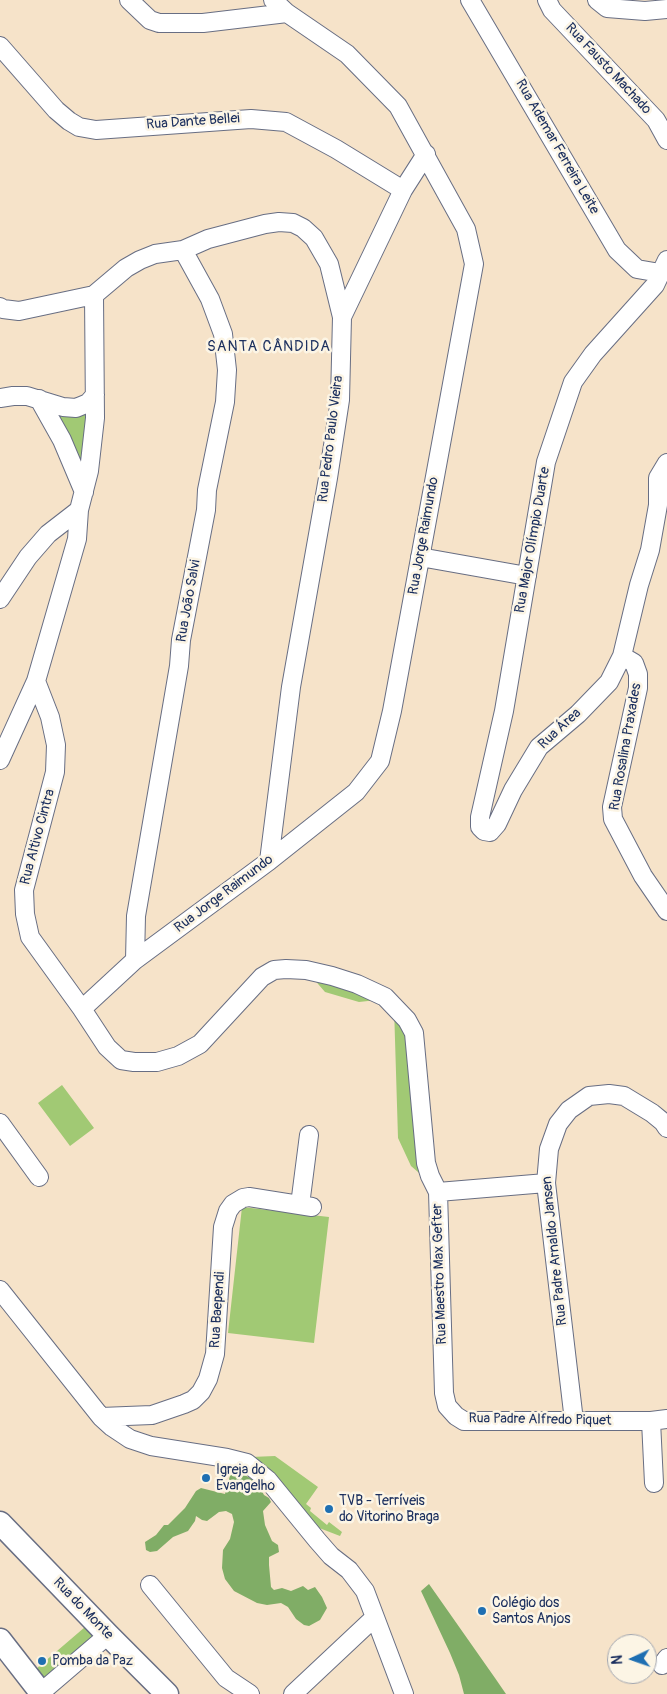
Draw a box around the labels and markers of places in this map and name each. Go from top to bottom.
place label: Igreja do Evangelho [216,1462,275,1494]
marker: Igreja do Evangelho [200,1472,212,1484]
place label: TVB - Terríveis do Vitorino Braga [339,1493,439,1525]
marker: TVB - Terríveis do Vitorino Braga [323,1503,335,1515]
place label: Colégio dos Santos Anjos [492,1595,570,1628]
marker: Colégio dos Santos Anjos [476,1605,488,1617]
place label: Pomba da Paz [52,1653,133,1669]
marker: Pomba da Paz [36,1655,48,1667]

